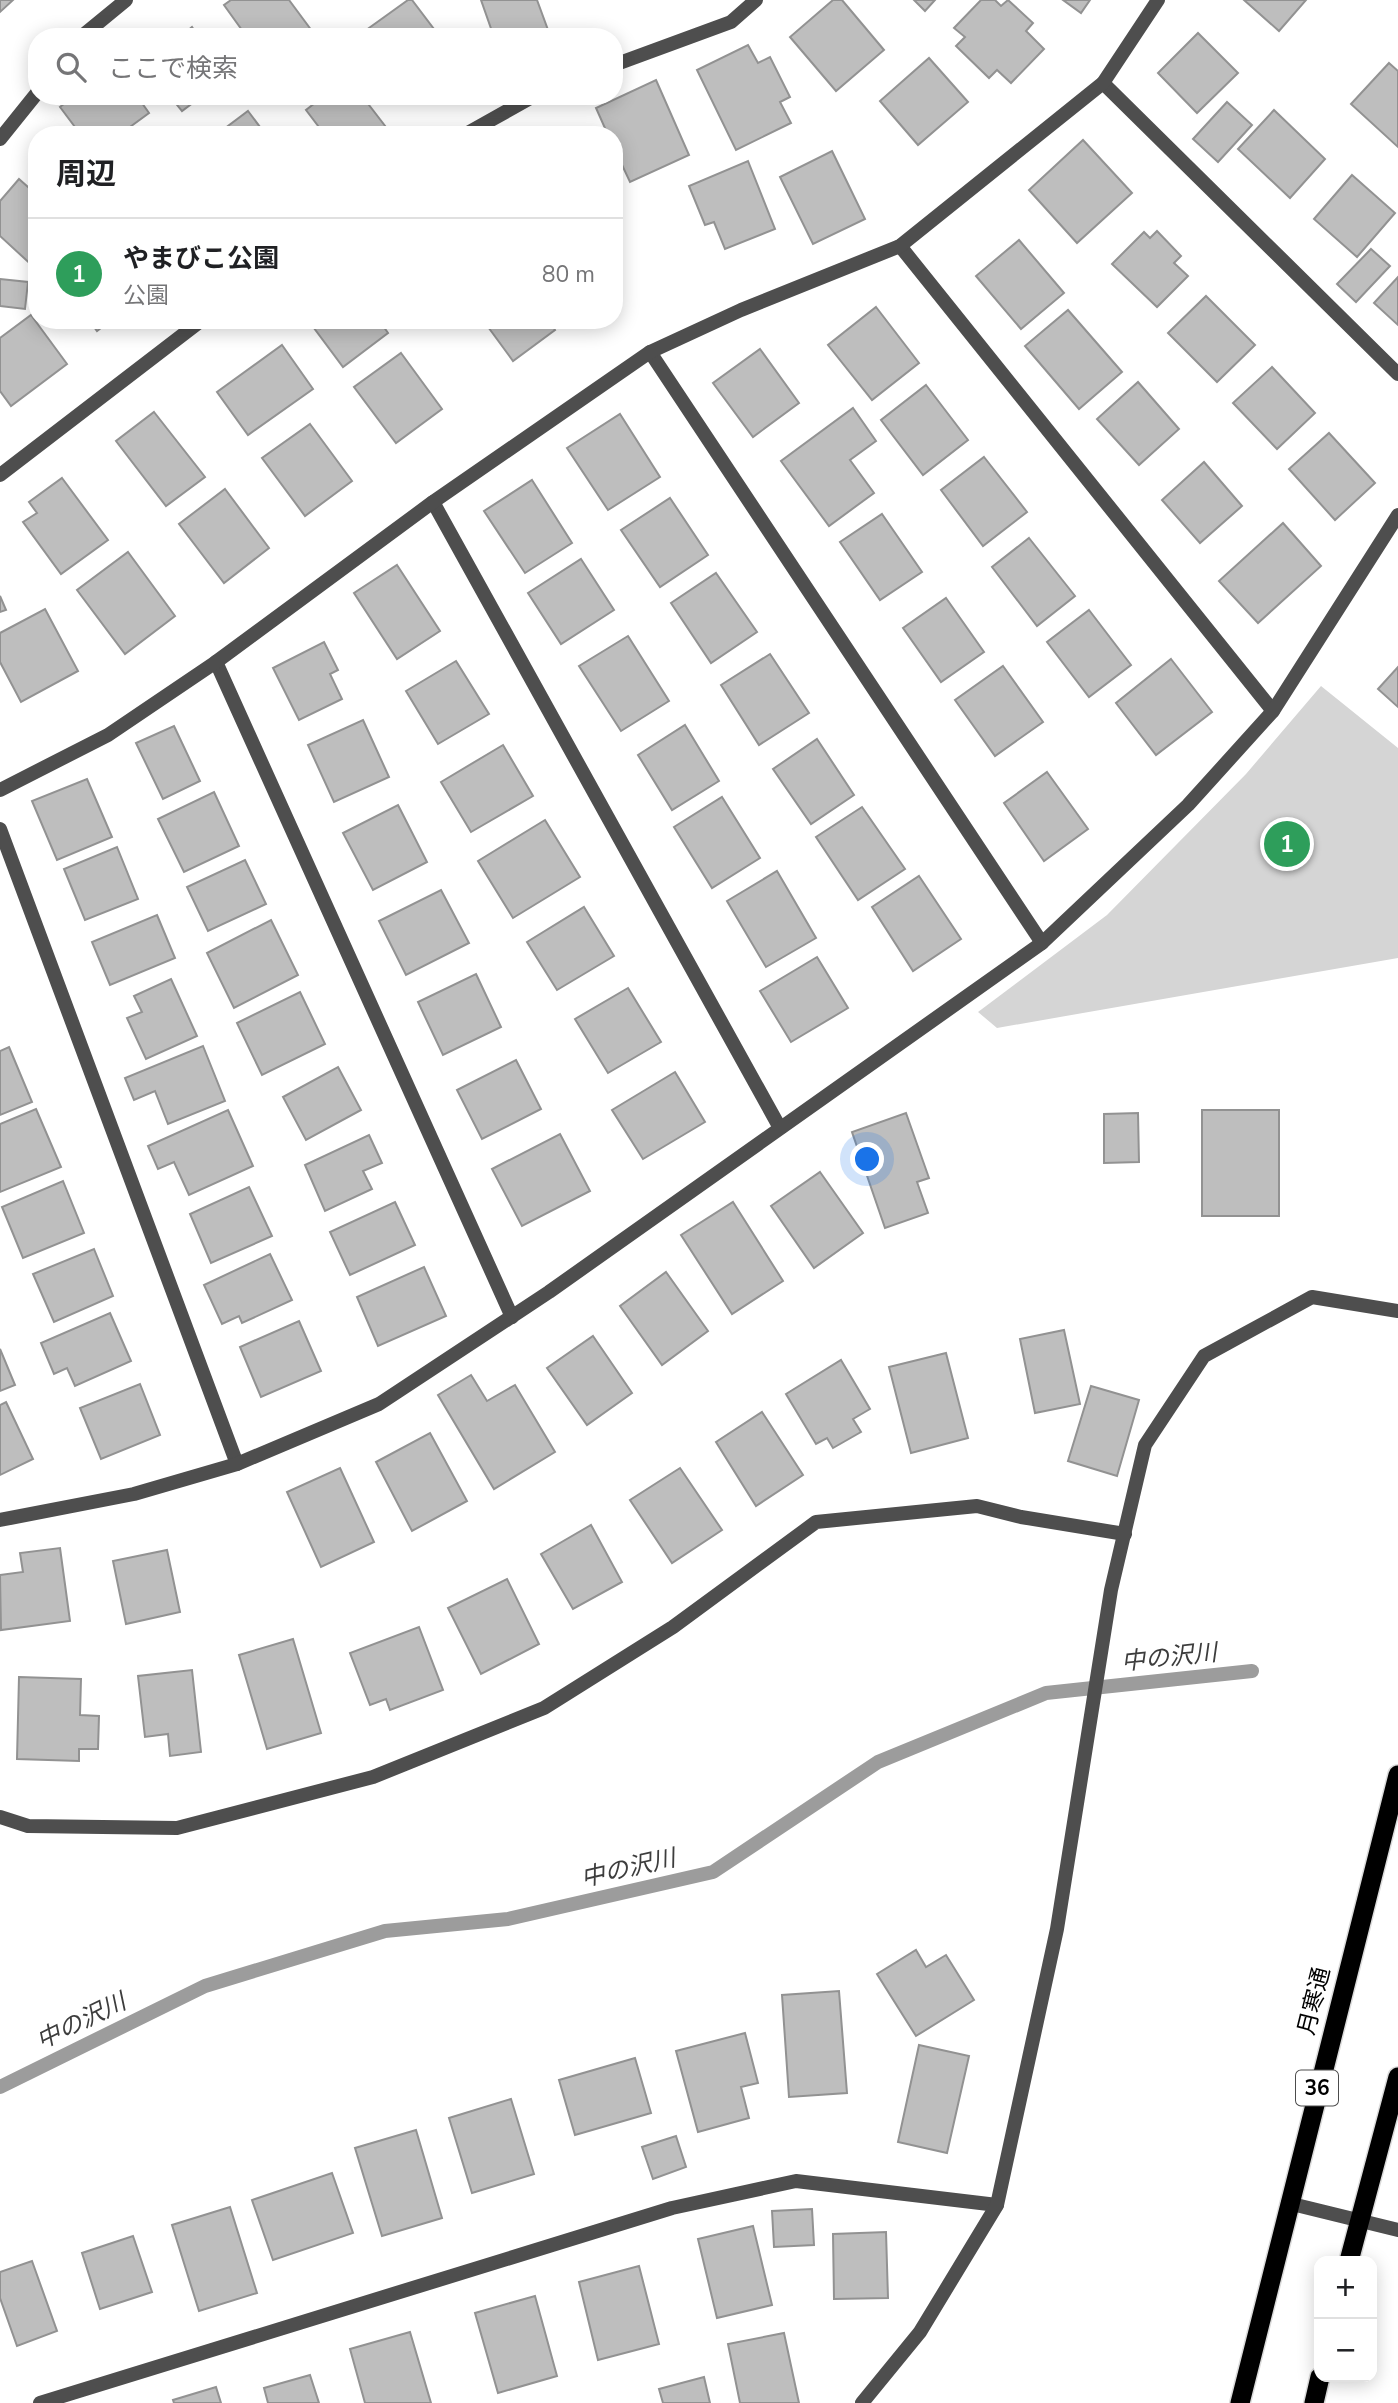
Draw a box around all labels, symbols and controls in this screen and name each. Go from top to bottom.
search box [28,28,623,105]
icon: search [52,48,90,86]
text: ここで検索 [108,51,238,86]
text: 周辺 [56,154,116,195]
text: やまびこ公園 [123,241,279,276]
text: 1 [72,259,86,290]
text: 80 m [542,259,595,290]
text: 公園 [123,280,169,311]
pin: 1 [1264,818,1310,870]
your location [850,1142,884,1176]
water label: 中の沢川 [1120,1636,1221,1678]
water label: 中の沢川 [578,1841,681,1894]
street label: 月寒通 [1291,1964,1337,2038]
water label: 中の沢川 [31,1984,134,2056]
road number: 36 [1296,2070,1338,2106]
map controls [1314,2256,1377,2382]
button: + [1314,2256,1377,2319]
button: − [1314,2319,1377,2382]

